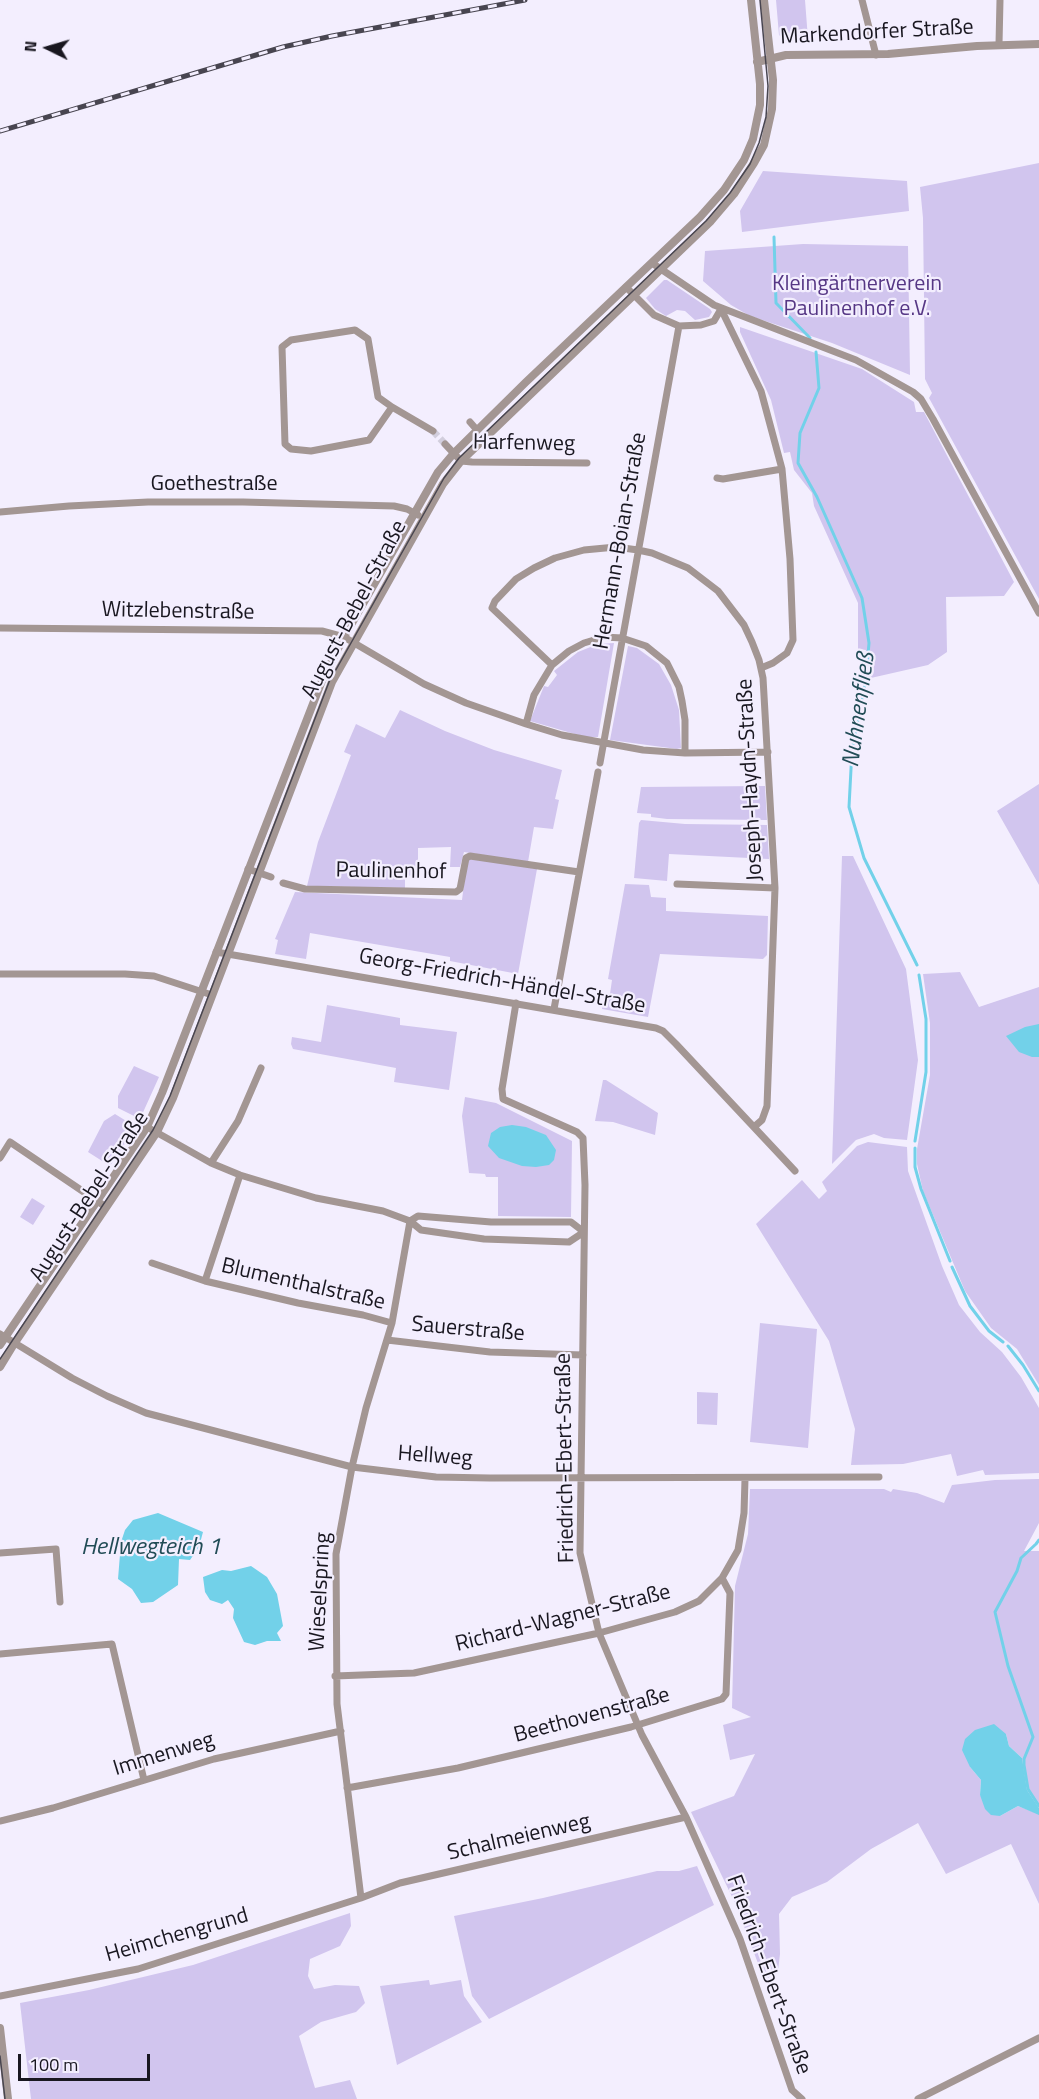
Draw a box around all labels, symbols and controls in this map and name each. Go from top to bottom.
street label: Markendorfer Straße [780,15,974,51]
north arrow [18,18,78,78]
text: N [18,40,43,53]
park label: Kleingärtnerverein Paulinenhof e.V. [772,272,942,324]
street label: Harfenweg [473,430,575,458]
street label: Hermann-Boian-Straße [589,430,653,652]
street label: Goethestraße [150,472,278,498]
street label: August-Bebel-Straße [297,516,413,704]
street label: Witzlebenstraße [101,597,255,627]
water label: Nuhnenfließ [838,651,882,769]
street label: Joseph-Haydn-Straße [733,678,769,882]
street label: Paulinenhof [335,858,447,886]
street label: Georg-Friedrich-Händel-Straße [357,944,647,1020]
street label: August-Bebel-Straße [25,1107,155,1287]
street label: Blumenthalstraße [218,1253,388,1317]
street label: Sauerstraße [410,1312,526,1348]
street label: Friedrich-Ebert-Straße [551,1353,581,1563]
street label: Hellweg [397,1441,473,1473]
street label: Wieselspring [305,1532,337,1652]
water label: Hellwegteich 1 [81,1534,221,1562]
street label: Richard-Wagner-Straße [453,1579,673,1659]
street label: Beethovenstraße [511,1683,673,1749]
street label: Immenweg [110,1727,218,1783]
street label: Schalmeienweg [445,1809,593,1867]
street label: Friedrich-Ebert-Straße [720,1872,816,2078]
street label: Heimchengrund [102,1903,252,1969]
scale bar [21,2042,153,2080]
text: 100 m [29,2051,78,2078]

